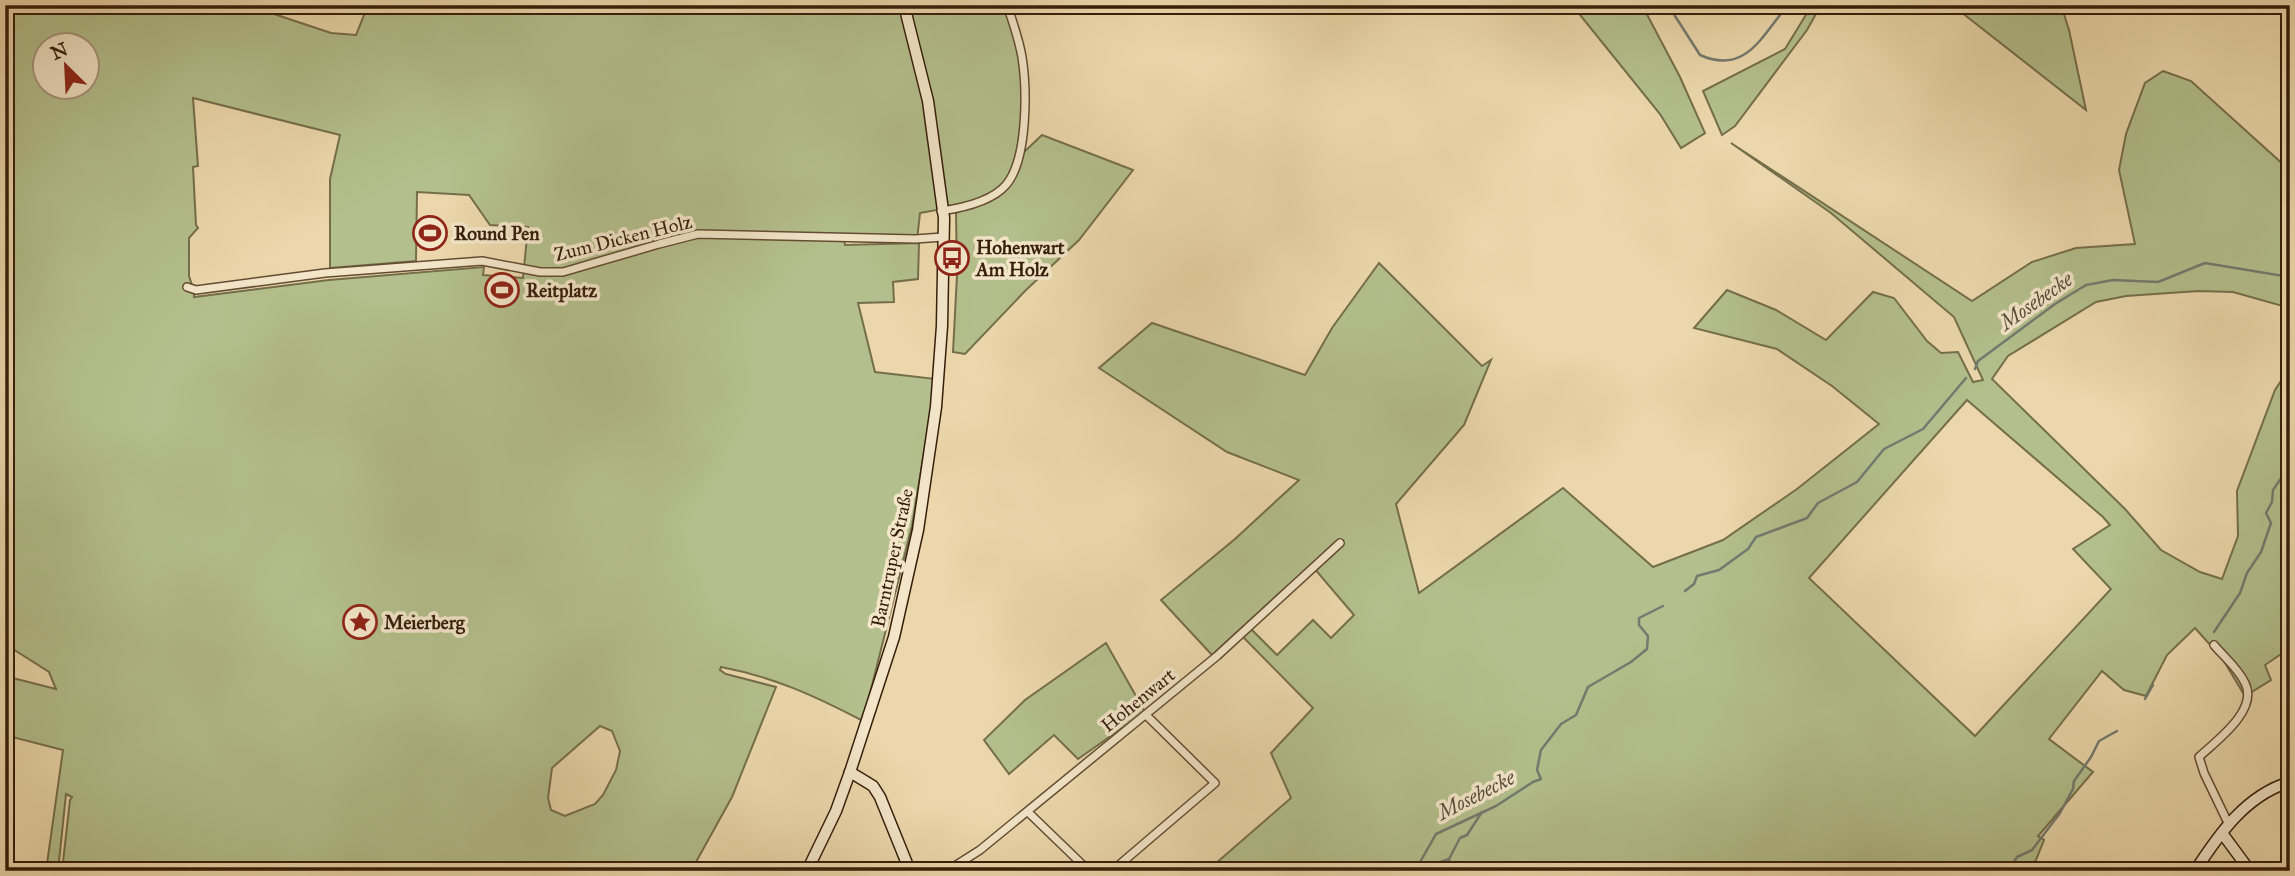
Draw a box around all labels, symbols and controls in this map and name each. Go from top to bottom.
north arrow [32,32,102,102]
text: N [47,37,71,65]
street label: Zum Dicken Holz [552,210,694,266]
sports icon: Round Pen [411,214,449,252]
place label: Round Pen [454,222,540,245]
place label: Hohenwart Am Holz [974,236,1065,281]
bus stop icon: Hohenwart Am Holz [933,239,971,277]
water label: Mosebecke [1993,266,2079,337]
sports icon: Reitplatz [483,271,521,309]
place label: Reitplatz [526,279,597,303]
street label: Barntruper Straße [866,486,918,629]
place icon: Meierberg [341,603,379,641]
place label: Meierberg [384,611,466,635]
street label: Hohenwart [1096,663,1180,737]
water label: Mosebecke [1431,764,1520,826]

